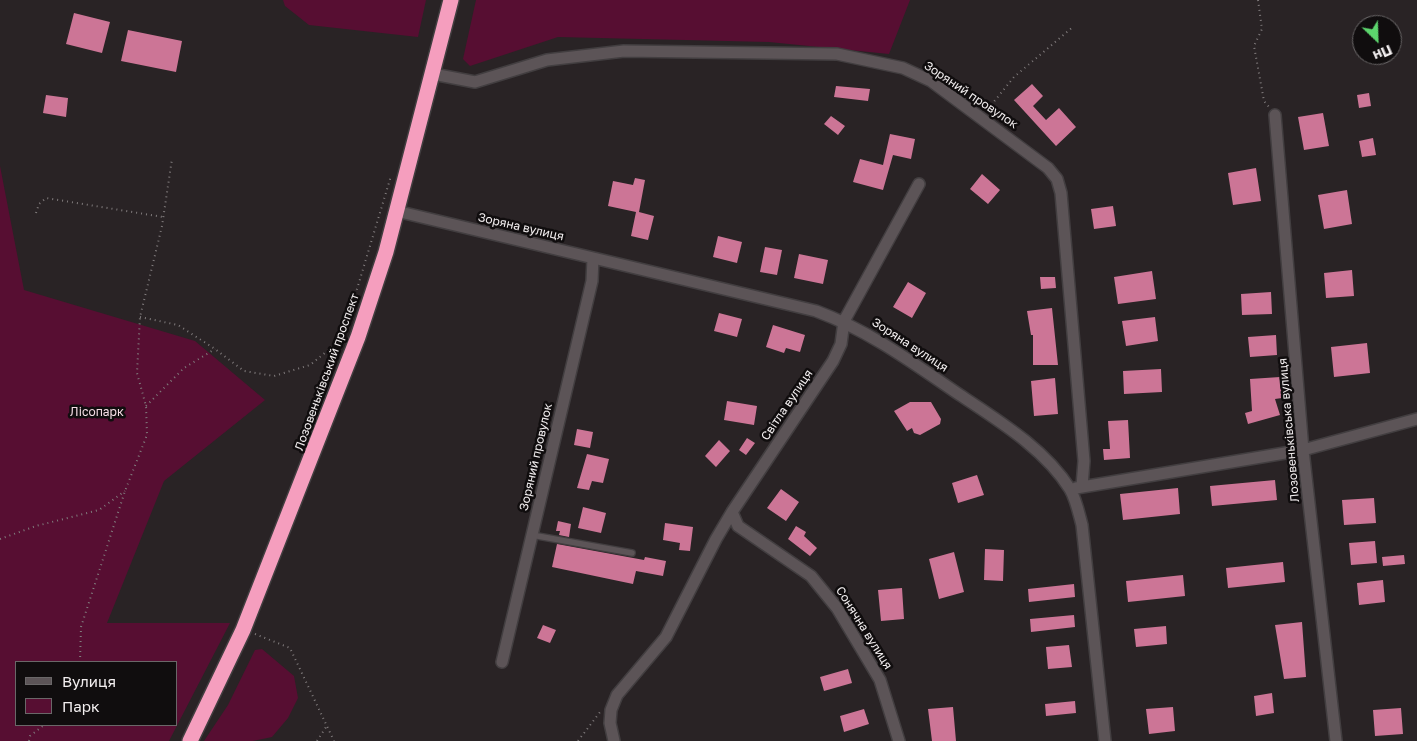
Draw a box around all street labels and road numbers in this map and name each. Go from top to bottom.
street label: Зоряний провулок [921,58,1021,132]
street label: Зоряна вулиця [477,210,565,244]
street label: Лозовеньківський проспект [292,291,362,453]
street label: Зоряна вулиця [869,315,951,375]
street label: Лозовеньківська вулиця [1276,357,1302,503]
street label: Світла вулиця [758,367,816,443]
street label: Зоряний провулок [517,402,555,512]
street label: Сонячна вулиця [833,584,895,672]

